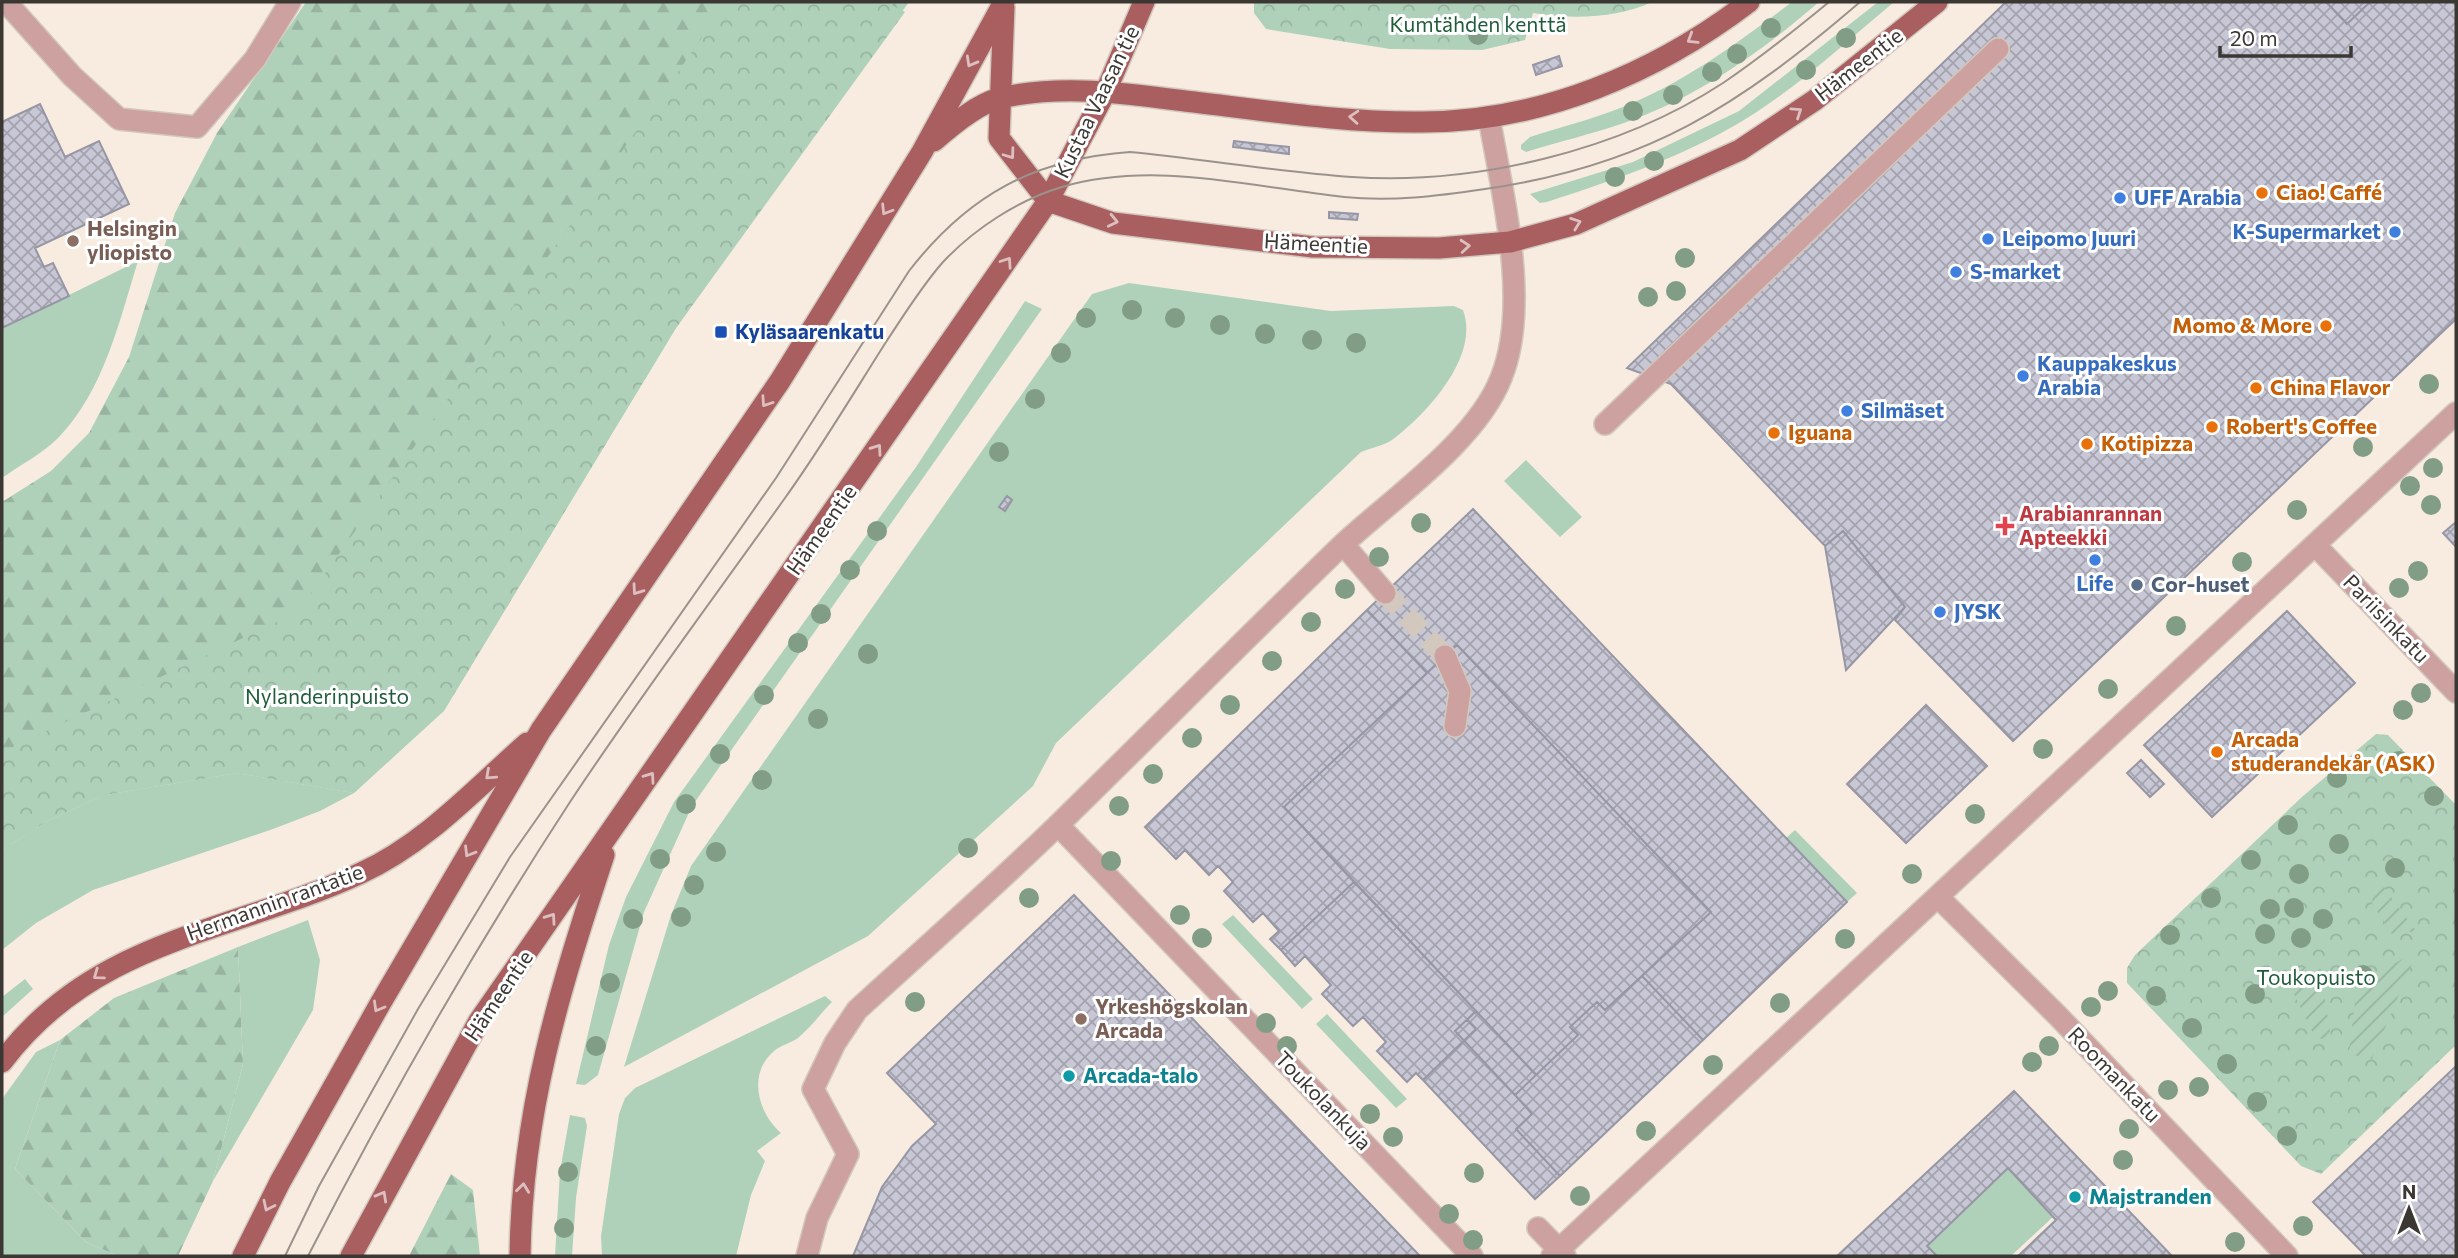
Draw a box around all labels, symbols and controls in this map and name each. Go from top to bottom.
park label: Kumtähden kenttä [1390,11,1566,36]
scale bar [2220,14,2351,58]
street label: Kustaa Vaasan tie [1048,21,1143,182]
street label: Hämeentie [1809,22,1907,106]
text: 20 m [2230,25,2278,50]
one-way arrow [1687,31,1700,44]
one-way arrow [966,54,979,67]
one-way arrow [1789,108,1802,121]
one-way arrow [1348,110,1359,125]
one-way arrow [1002,147,1015,159]
place label: Ciao! Caffé [2276,179,2382,204]
place label: UFF Arabia [2134,184,2242,209]
marker: Ciao! Caffé [2254,185,2270,201]
marker: UFF Arabia [2112,190,2128,206]
one-way arrow [882,202,895,215]
one-way arrow [1107,213,1119,228]
place label: Helsingin yliopisto [87,215,177,264]
one-way arrow [1569,217,1581,231]
place label: K-Supermarket [2232,218,2381,243]
marker: K-Supermarket [2387,224,2403,240]
place label: Leipomo Juuri [2002,225,2136,250]
street label: Hämeentie [1263,227,1369,258]
marker: Leipomo Juuri [1980,231,1996,247]
marker: Helsingin yliopisto [65,233,81,249]
one-way arrow [1459,239,1470,254]
one-way arrow [999,257,1011,270]
place label: S-market [1970,258,2061,283]
marker: S-market [1948,264,1964,280]
place label: Momo & More [2172,312,2312,337]
place label: Kyläsaarenkatu [735,318,884,343]
marker: Momo & More [2318,318,2334,334]
marker: Kyläsaarenkatu [713,324,729,340]
place label: Kauppakeskus Arabia [2037,350,2177,399]
marker: Kauppakeskus Arabia [2015,368,2031,384]
place label: China Flavor [2270,374,2391,399]
marker: China Flavor [2248,380,2264,396]
one-way arrow [761,395,774,408]
place label: Silmäset [1861,397,1944,422]
marker: Silmäset [1839,403,1855,419]
place label: Robert's Coffee [2226,413,2377,438]
place label: Iguana [1788,419,1852,444]
marker: Robert's Coffee [2204,419,2220,435]
marker: Iguana [1766,425,1782,441]
place label: Kotipizza [2101,430,2193,455]
marker: Kotipizza [2079,436,2095,452]
one-way arrow [869,444,881,457]
street label: Hämeentie [781,479,861,579]
place label: Arabianrannan Apteekki [2019,500,2162,549]
marker: Arabianrannan Apteekki [1997,518,2013,534]
marker: Life [2087,552,2103,568]
street label: Pariisinkatu [2339,569,2435,667]
place label: Life [2076,570,2114,595]
place label: Cor-huset [2151,571,2249,596]
marker: Cor-huset [2129,577,2145,593]
one-way arrow [633,583,646,596]
place label: JYSK [1954,598,2002,623]
marker: JYSK [1932,604,1948,620]
park label: Nylanderinpuisto [245,683,409,708]
place label: Arcada studerandekår (ASK) [2231,726,2435,775]
marker: Arcada studerandekår (ASK) [2209,744,2225,760]
one-way arrow [486,767,499,779]
one-way arrow [642,772,654,785]
one-way arrow [465,844,478,857]
street label: Hermannin rantatie [183,858,366,945]
one-way arrow [543,913,556,926]
street label: Hämeentie [458,945,537,1045]
park label: Toukopuisto [2256,964,2376,989]
one-way arrow [93,967,106,980]
place label: Yrkeshögskolan Arcada [1095,993,1248,1042]
one-way arrow [373,1000,386,1012]
marker: Yrkeshögskolan Arcada [1073,1011,1089,1027]
street label: Roomankatu [2064,1021,2167,1127]
street label: Toukolankuja [1271,1045,1377,1154]
place label: Arcada-talo [1083,1062,1198,1087]
marker: Arcada-talo [1061,1068,1077,1084]
north arrow [2374,1174,2444,1244]
text: N [2402,1180,2416,1203]
one-way arrow [516,1182,531,1194]
place label: Majstranden [2089,1183,2212,1208]
marker: Majstranden [2067,1189,2083,1205]
one-way arrow [374,1191,387,1203]
one-way arrow [262,1199,276,1211]

